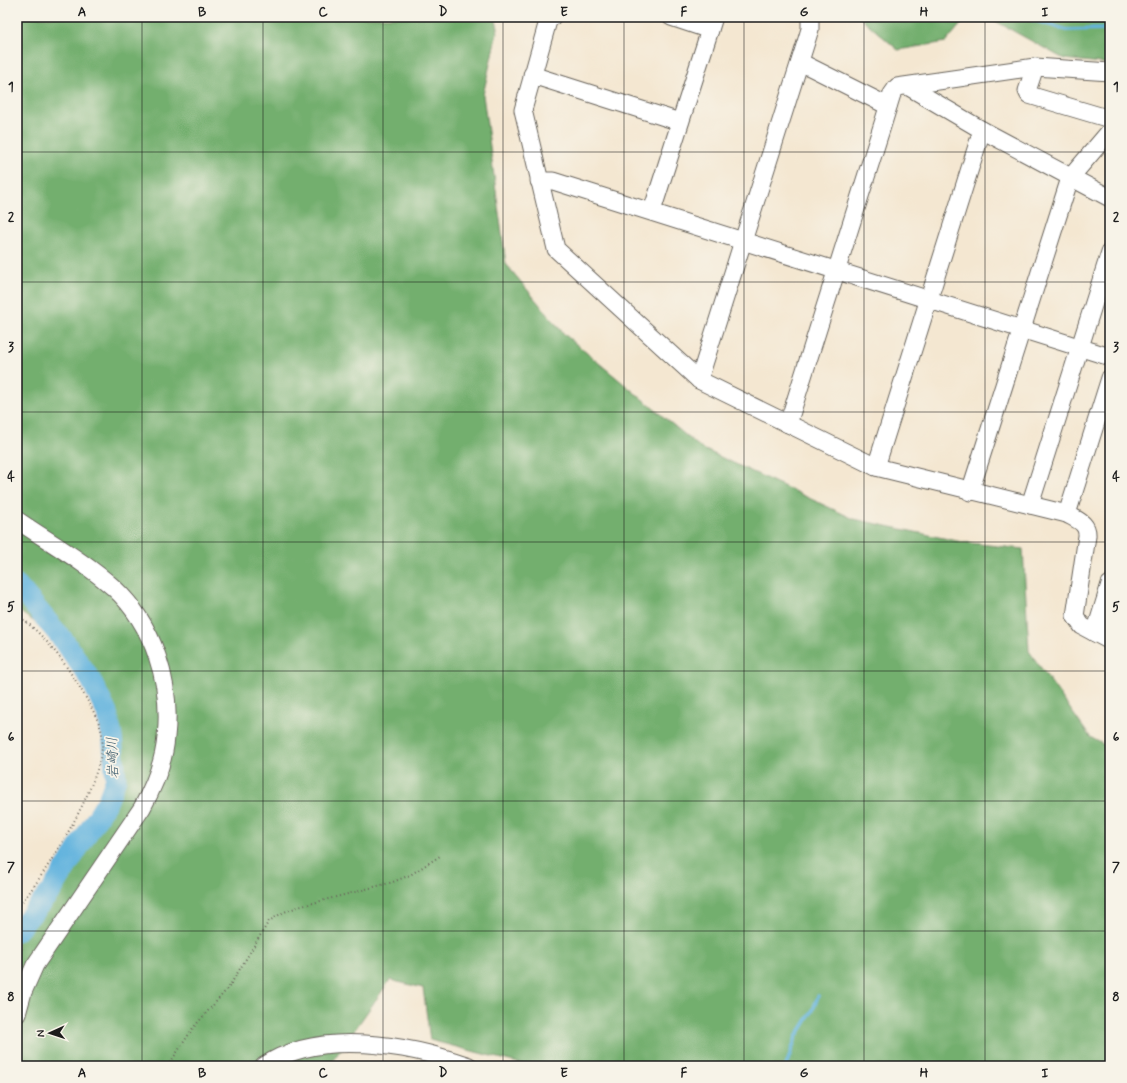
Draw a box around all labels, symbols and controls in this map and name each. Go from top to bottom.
text: A [78,4,86,21]
text: B [198,4,207,21]
text: C [318,4,328,21]
text: D [439,4,448,21]
text: E [560,4,568,21]
text: F [681,4,688,21]
text: G [800,4,809,21]
text: H [920,4,929,21]
text: I [1042,4,1049,21]
text: 1 [8,79,14,96]
text: 1 [1113,79,1119,96]
text: 2 [8,209,15,226]
text: 2 [1113,209,1120,226]
text: 3 [8,339,14,356]
text: 3 [1113,339,1119,356]
text: 4 [7,469,15,486]
text: 4 [1112,469,1120,486]
text: 5 [7,599,15,616]
text: 5 [1112,599,1120,616]
text: 6 [8,729,15,746]
text: 6 [1113,729,1120,746]
water label: 岩崎川 [103,737,123,779]
text: 7 [7,859,15,876]
text: 7 [1112,859,1120,876]
text: 8 [7,989,15,1006]
text: 8 [1112,989,1120,1006]
north arrow [30,1013,70,1053]
text: N [34,1029,48,1037]
text: A [78,1065,86,1082]
text: B [198,1065,207,1082]
text: C [318,1065,328,1082]
text: D [439,1065,448,1082]
text: E [560,1065,568,1082]
text: F [681,1065,688,1082]
text: G [800,1065,809,1082]
text: H [920,1065,929,1082]
text: I [1042,1065,1049,1082]

